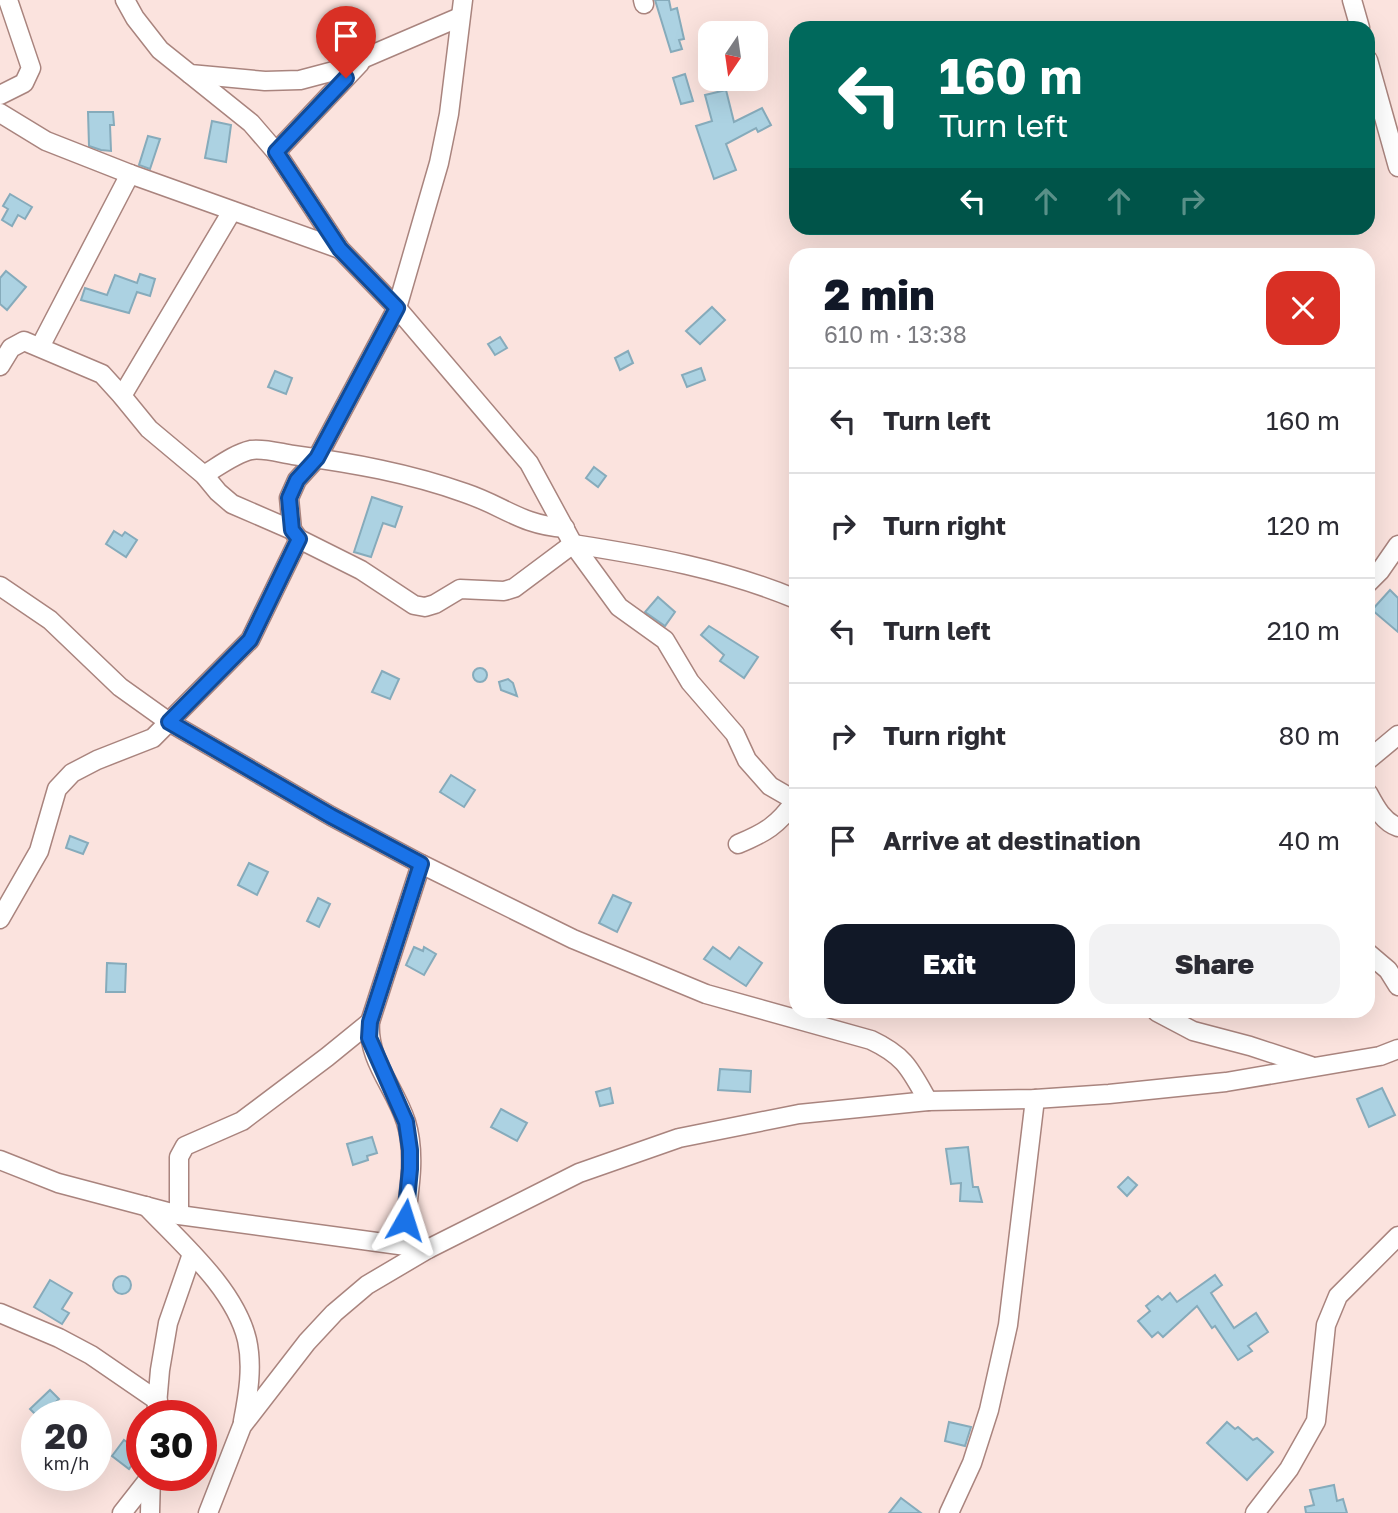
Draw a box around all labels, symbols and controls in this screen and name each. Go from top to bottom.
pin [316,6,376,78]
icon: arrive [327,17,365,55]
north arrow [698,21,768,91]
map controls [698,21,768,91]
text: 160 m [939,46,1082,105]
icon: left [824,49,915,140]
text: Turn left [939,106,1068,144]
icon: left [954,182,992,220]
icon: ahead [1027,182,1065,220]
icon: ahead [1100,182,1138,220]
icon: right [1173,182,1211,220]
text: 2 min [824,269,935,319]
button: close [1266,271,1340,345]
text: 610 m · 13:38 [824,320,967,348]
icon: left [824,402,862,440]
text: Turn left [883,405,991,436]
text: 160 m [1266,405,1340,436]
icon: right [824,507,862,545]
text: Turn right [883,510,1006,541]
text: 120 m [1267,510,1340,541]
icon: left [824,612,862,650]
text: Turn left [883,615,991,646]
text: 210 m [1267,615,1340,646]
icon: right [824,717,862,755]
text: Turn right [883,720,1006,751]
text: 80 m [1279,720,1340,751]
icon: arrive [824,822,862,860]
text: Arrive at destination [883,825,1141,856]
text: 40 m [1279,825,1340,856]
button: Exit [824,924,1075,1004]
button: Share [1089,924,1340,1004]
position arrow [368,1183,442,1257]
speed limit sign: 30 [126,1400,217,1491]
text: 20 [44,1415,89,1457]
text: km/h [44,1452,89,1474]

